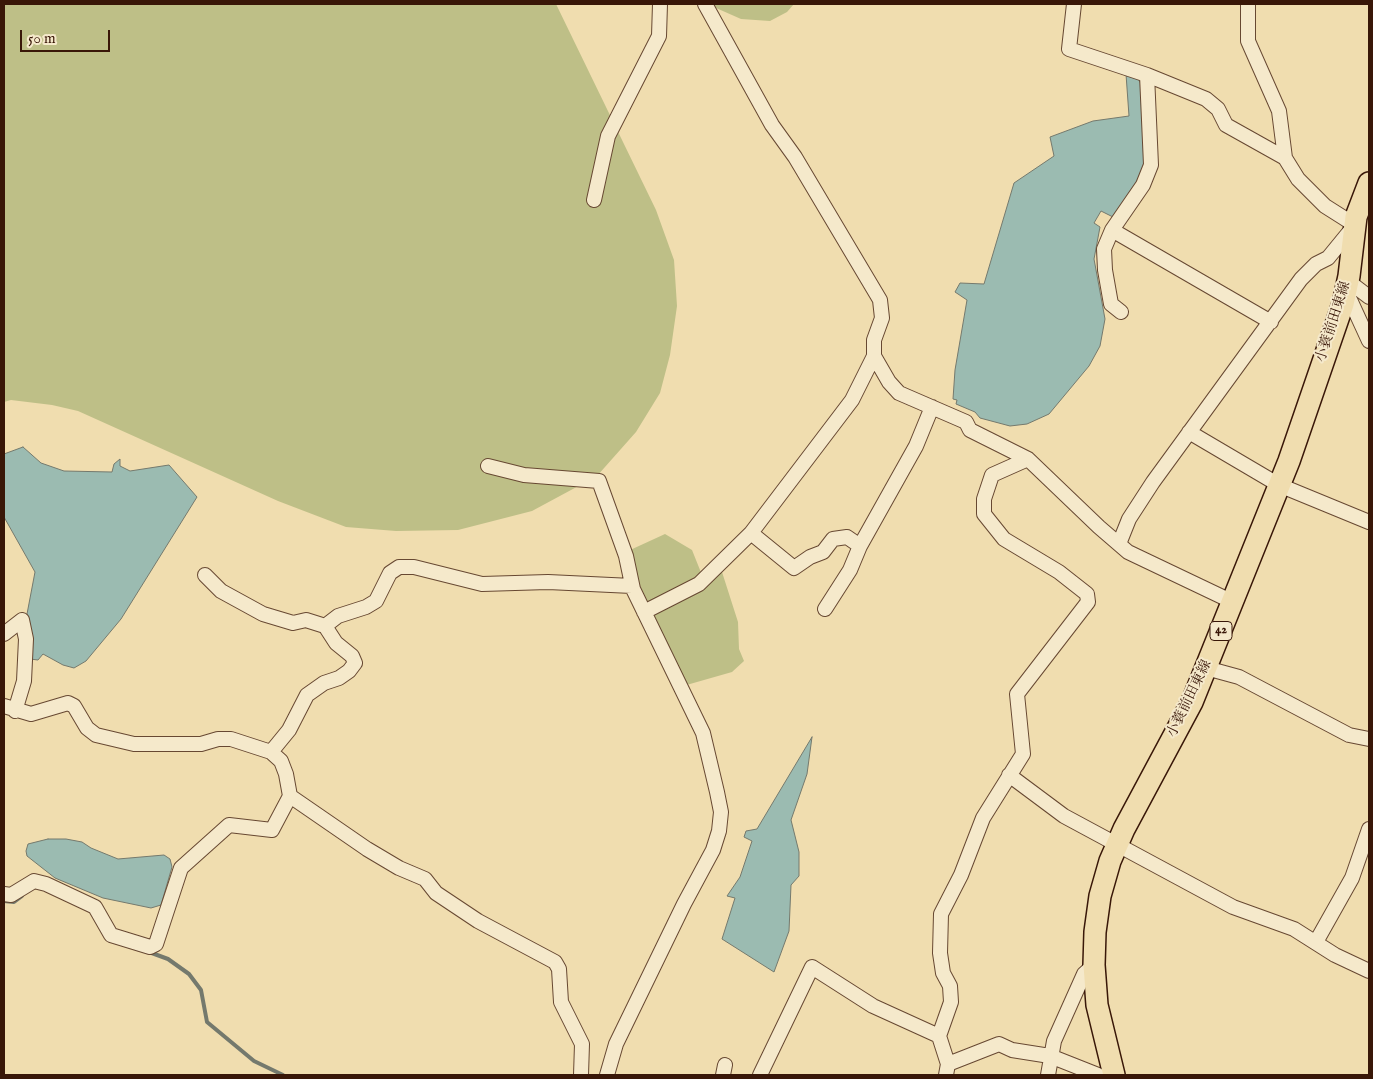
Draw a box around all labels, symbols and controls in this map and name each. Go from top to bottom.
scale bar [22,20,112,52]
text: 50 m [28,29,56,48]
street label: 小蓑前田東線 [1313,279,1355,365]
road number: 42 [1210,622,1232,640]
street label: 小蓑前田東線 [1164,658,1216,740]

